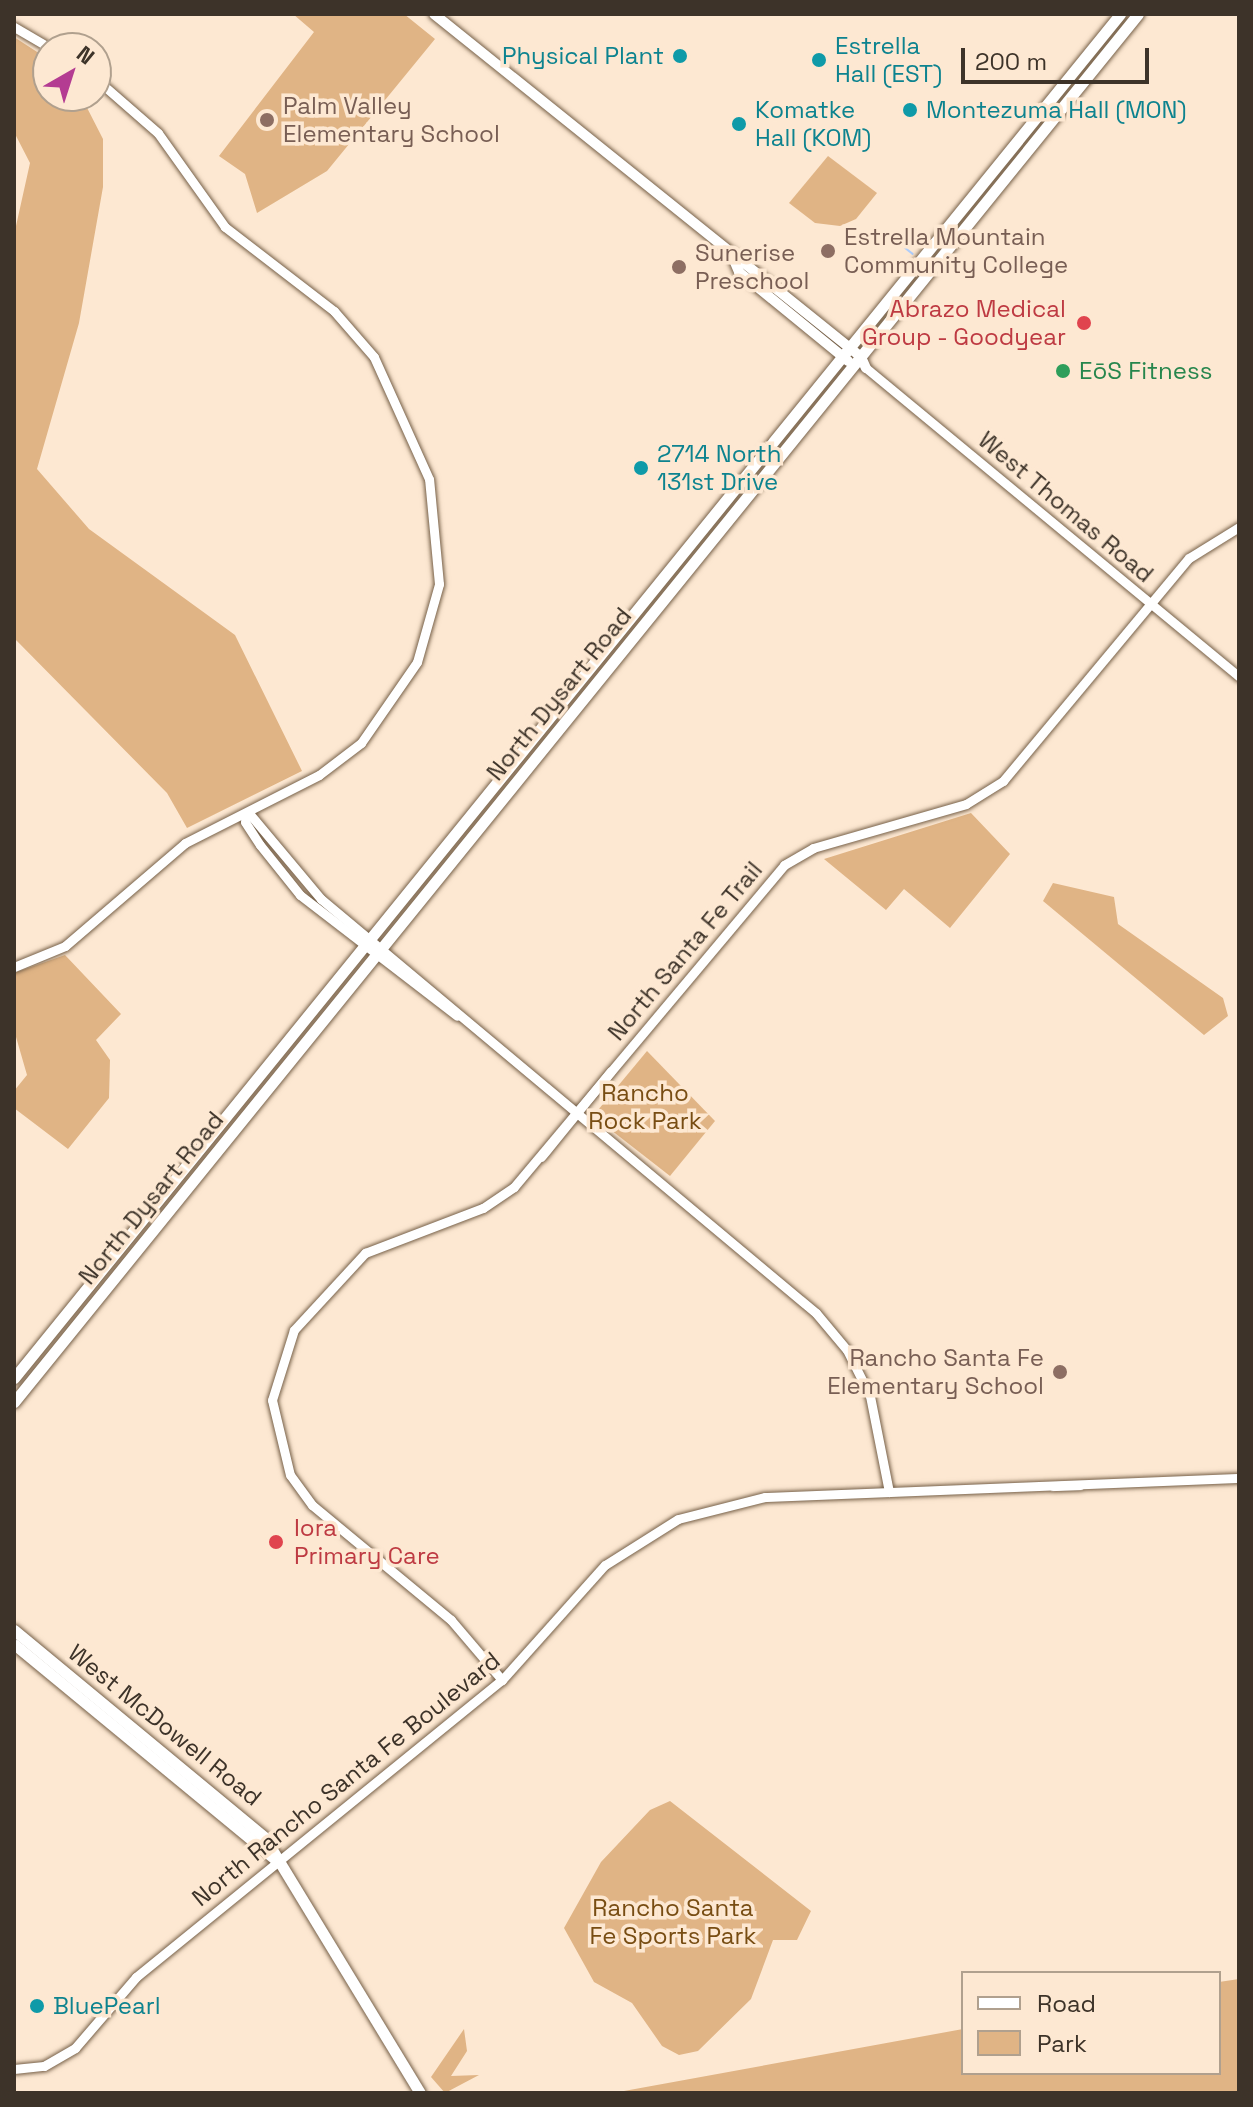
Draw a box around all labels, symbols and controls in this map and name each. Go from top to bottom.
north arrow [32,32,112,112]
place label: Estrella Hall (EST) [835,32,942,88]
scale bar [965,32,1153,82]
text: N [71,39,100,70]
place label: Physical Plant [502,42,664,70]
text: 200 m [975,46,1047,77]
marker: Physical Plant [671,47,689,65]
marker: Estrella Hall (EST) [810,51,828,69]
place label: Palm Valley Elementary School [283,92,500,148]
place label: Komatke Hall (KOM) [755,96,871,152]
place label: Montezuma Hall (MON) [926,96,1187,124]
marker: Montezuma Hall (MON) [901,101,919,119]
marker: Palm Valley Elementary School [258,111,276,129]
marker: Komatke Hall (KOM) [730,115,748,133]
place label: Estrella Mountain Community College [844,223,1068,279]
place label: Sunerise Preschool [695,239,810,295]
marker: Estrella Mountain Community College [819,242,837,260]
marker: Sunerise Preschool [670,258,688,276]
place label: Abrazo Medical Group - Goodyear [861,295,1066,351]
marker: Abrazo Medical Group - Goodyear [1073,312,1095,334]
place label: EōS Fitness [1079,357,1212,385]
marker: EōS Fitness [1054,362,1072,380]
street label: West Thomas Road [972,425,1160,589]
place label: 2714 North 131st Drive [657,440,781,496]
marker: 2714 North 131st Drive [632,459,650,477]
street label: North Dysart Road [481,602,637,786]
street label: North Santa Fe Trail [602,855,768,1047]
park label: Rancho Rock Park [588,1079,702,1135]
street label: North Dysart Road [73,1106,229,1290]
place label: Rancho Santa Fe Elementary School [827,1344,1044,1400]
marker: Rancho Santa Fe Elementary School [1051,1363,1069,1381]
place label: Iora Primary Care [294,1514,440,1570]
marker: Iora Primary Care [265,1531,287,1553]
street label: West McDowell Road [63,1638,267,1812]
street label: North Rancho Santa Fe Boulevard [186,1646,506,1912]
park label: Rancho Santa Fe Sports Park [589,1894,757,1950]
legend [961,1971,1221,2075]
text: Road [1037,1988,1096,2019]
place label: BluePearl [53,1992,161,2020]
marker: BluePearl [28,1997,46,2015]
text: Park [1037,2028,1087,2059]

